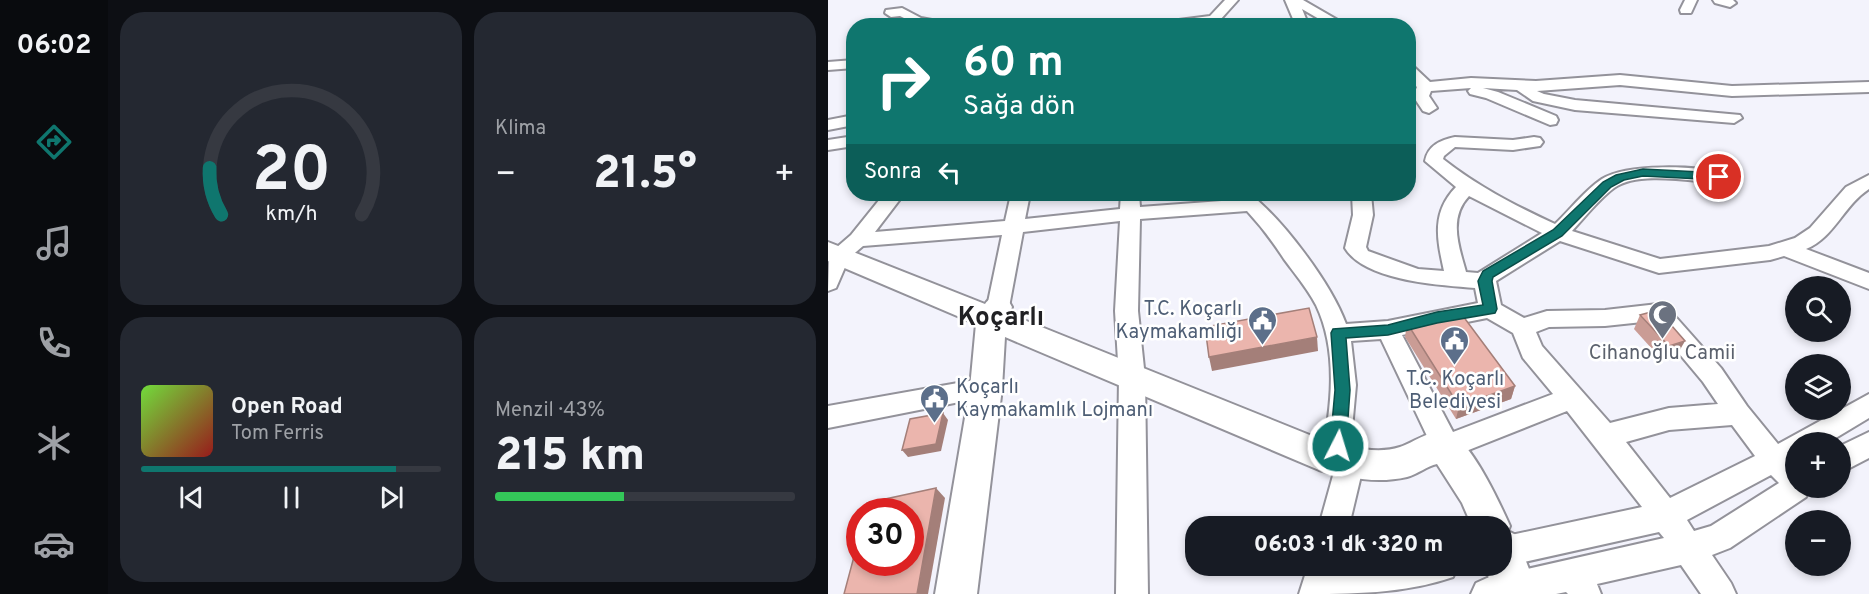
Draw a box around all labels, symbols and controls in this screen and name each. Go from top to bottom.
text: 06:02 [16,29,92,63]
text: 60 m [963,38,1064,91]
icon: right [864,42,942,120]
text: Sağa dön [963,90,1075,124]
text: Klima [495,116,546,142]
icon: directions [33,121,75,163]
text: 20 [251,134,331,213]
text: 21.5° [593,147,697,204]
pin [1693,151,1744,202]
text: − [495,155,516,197]
text: + [774,155,795,197]
icon: left [933,156,966,189]
text: Sonra [864,159,921,186]
icon: arrive [1702,160,1735,193]
text: km/h [265,202,317,229]
icon: music [33,222,75,264]
map controls [1785,276,1851,576]
button: search [1785,276,1851,342]
place label: T.C. Koçarlı Kaymakamlığı [1116,297,1242,346]
mosque icon: Cihanoğlu Camii [1646,298,1678,340]
district label: Koçarlı [958,302,1044,335]
public building icon: T.C. Koçarlı Kaymakamlığı [1247,304,1279,346]
icon: phone [33,322,75,364]
public building icon: T.C. Koçarlı Belediyesi [1439,324,1471,366]
place label: Cihanoğlu Camii [1589,341,1735,367]
button: layers [1785,354,1851,420]
place label: T.C. Koçarlı Belediyesi [1406,367,1504,416]
place label: Koçarlı Kaymakamlık Lojmanı [956,375,1153,424]
public building icon: Koçarlı Kaymakamlık Lojmanı [919,382,951,424]
text: Open Road [231,394,343,421]
text: Menzil · 43% [495,398,605,424]
position arrow [1306,414,1370,478]
text: Tom Ferris [231,421,324,447]
icon: climate [33,422,75,464]
text: 215 km [495,429,645,486]
button: + [1785,432,1851,498]
icon: previous [175,481,208,514]
icon: pause [275,481,308,514]
icon: next [375,481,408,514]
speed limit sign: 30 [846,498,924,576]
button: − [1785,510,1851,576]
icon: car [33,523,75,565]
text: 06:03 · 1 dk · 320 m [1254,532,1443,559]

